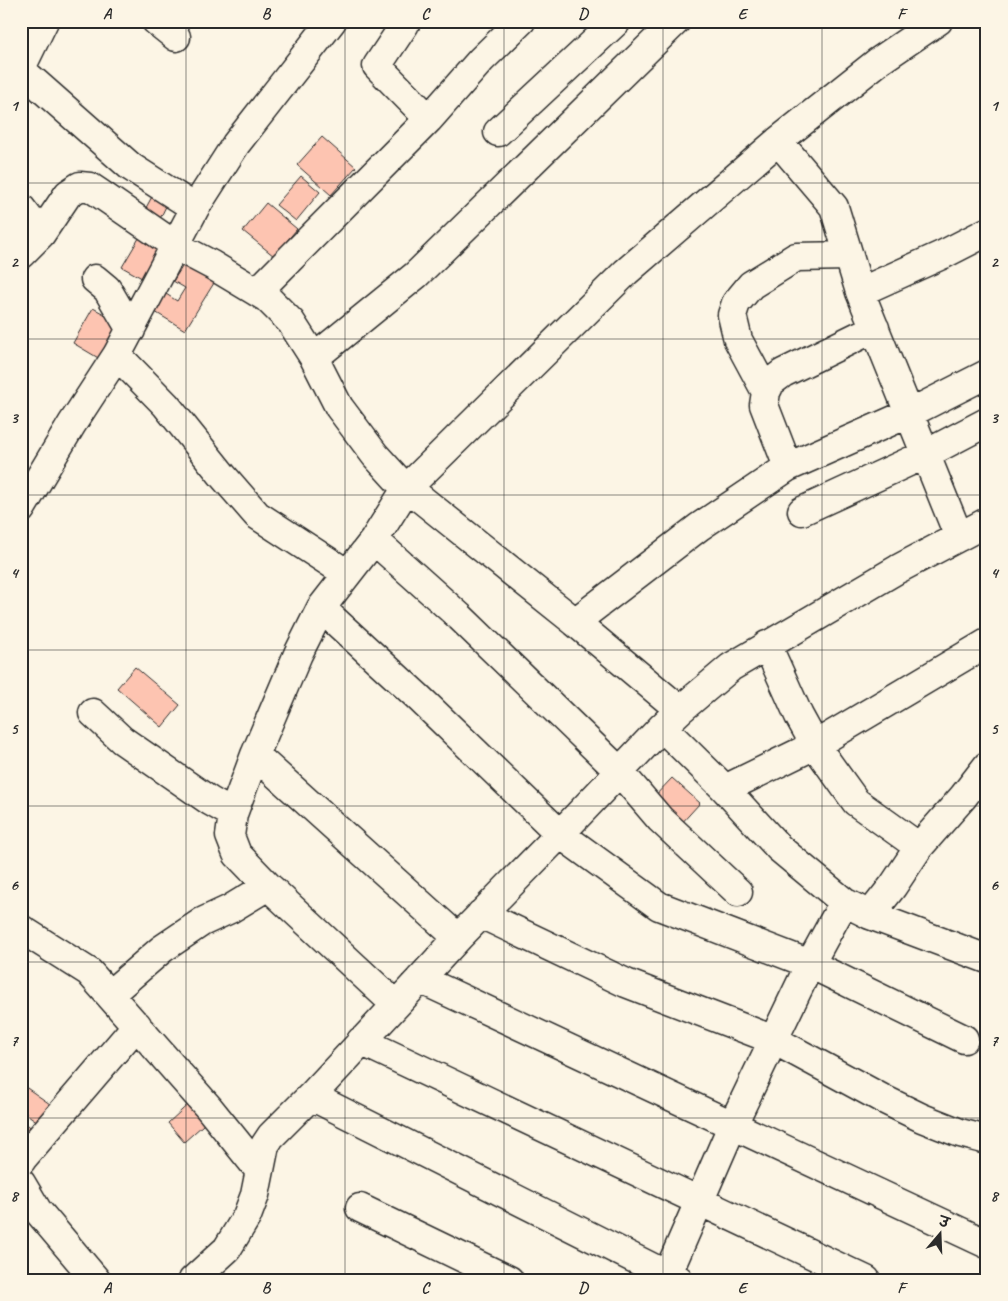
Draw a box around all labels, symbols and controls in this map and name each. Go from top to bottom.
text: A [103,4,113,24]
text: B [262,4,272,24]
text: C [421,4,431,24]
text: D [578,4,589,24]
text: E [738,4,749,24]
text: F [897,4,908,24]
text: 1 [10,96,19,116]
text: 1 [990,96,999,116]
text: 2 [10,252,19,272]
text: 2 [990,252,999,272]
text: 3 [10,408,19,428]
text: 3 [990,408,999,428]
text: 4 [10,563,19,583]
text: 4 [990,563,999,583]
text: 5 [11,719,20,739]
text: 5 [991,719,1000,739]
text: 6 [10,875,19,895]
text: 6 [990,875,999,895]
text: 7 [10,1031,19,1051]
text: 7 [990,1031,999,1051]
text: 8 [10,1186,19,1206]
text: 8 [990,1186,999,1206]
north arrow [916,1208,966,1258]
text: उ [935,1212,953,1232]
text: A [103,1278,113,1298]
text: B [262,1278,272,1298]
text: C [421,1278,431,1298]
text: D [578,1278,589,1298]
text: E [738,1278,749,1298]
text: F [897,1278,908,1298]

